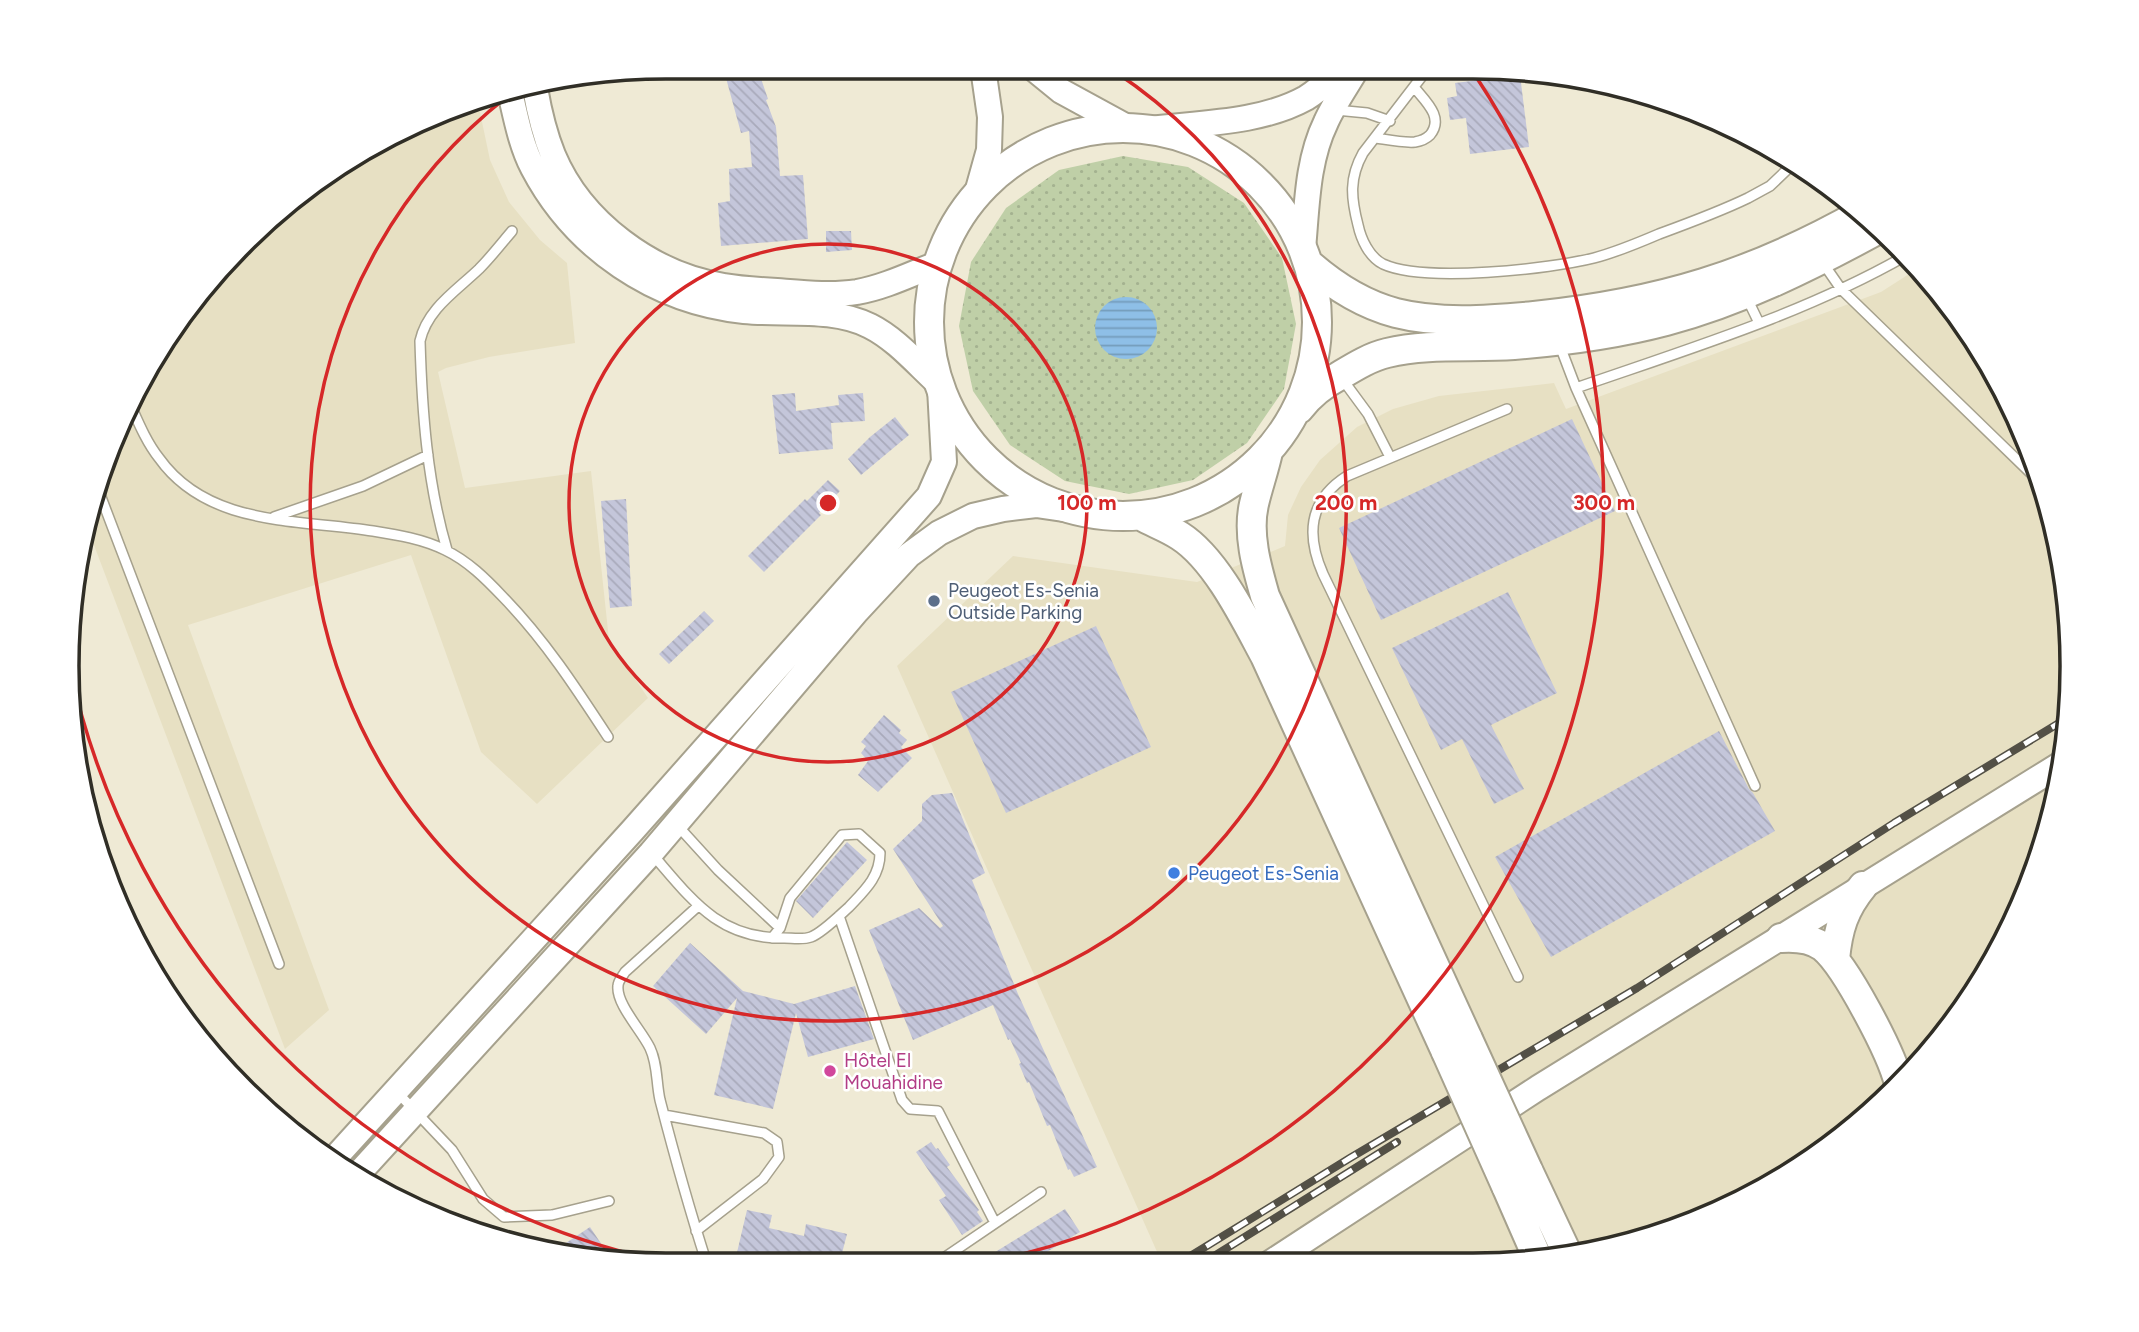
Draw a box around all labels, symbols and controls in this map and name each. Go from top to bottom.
text: 100 m [1057,490,1117,515]
text: 200 m [1315,490,1377,515]
text: 300 m [1573,490,1635,515]
centre of rings [816,491,840,515]
place label: Peugeot Es-Senia Outside Parking [948,579,1099,624]
marker: Peugeot Es-Senia Outside Parking [926,593,942,609]
place label: Peugeot Es-Senia [1188,862,1339,885]
marker: Peugeot Es-Senia [1166,865,1182,881]
place label: Hôtel El Mouahidine [844,1049,943,1094]
marker: Hôtel El Mouahidine [822,1063,838,1079]

